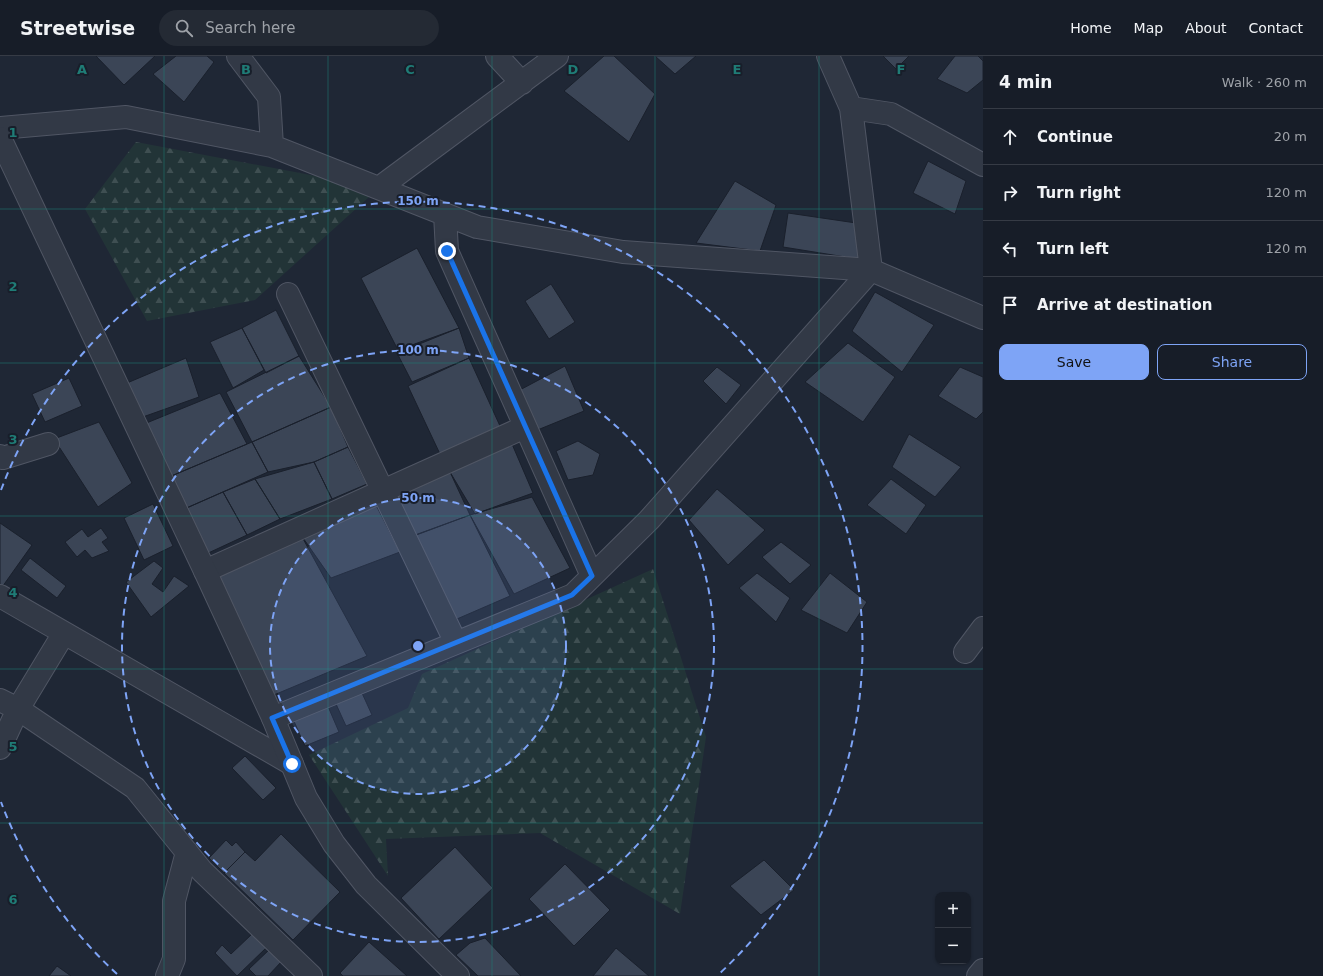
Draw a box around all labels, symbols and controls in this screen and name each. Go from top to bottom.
search box [159,10,439,46]
text: Streetwise [20,17,135,39]
icon: search [173,17,195,39]
text: Search here [205,19,295,37]
text: Home [1070,20,1112,36]
text: Map [1134,20,1163,36]
text: About [1185,20,1227,36]
text: Contact [1249,20,1303,36]
text: A [77,62,87,77]
text: B [241,62,251,77]
text: C [405,62,415,77]
text: D [568,62,579,77]
text: E [733,62,741,77]
text: F [897,62,905,77]
text: 4 min [999,72,1052,92]
text: Walk · 260 m [1222,75,1307,90]
text: 1 [8,125,18,140]
icon: ahead [999,126,1021,148]
text: Continue [1037,128,1113,146]
text: 20 m [1274,129,1307,144]
icon: right [999,182,1021,204]
text: Turn right [1037,184,1121,202]
text: 120 m [1265,185,1307,200]
text: 150 m [397,194,439,208]
icon: left [999,238,1021,260]
text: Turn left [1037,240,1109,258]
text: 120 m [1265,241,1307,256]
route end [438,242,456,260]
text: 2 [8,279,18,294]
icon: arrive [999,294,1021,316]
text: Arrive at destination [1037,296,1212,314]
text: 100 m [397,343,439,357]
button: Save [999,344,1149,380]
button: Share [1157,344,1307,380]
text: 3 [8,432,18,447]
text: 50 m [401,491,435,505]
text: 4 [8,585,18,600]
centre of rings [411,639,425,653]
text: 5 [8,739,18,754]
route start [283,755,301,773]
text: 6 [8,892,18,907]
map controls [935,892,971,964]
button: + [935,892,971,928]
button: − [935,928,971,964]

